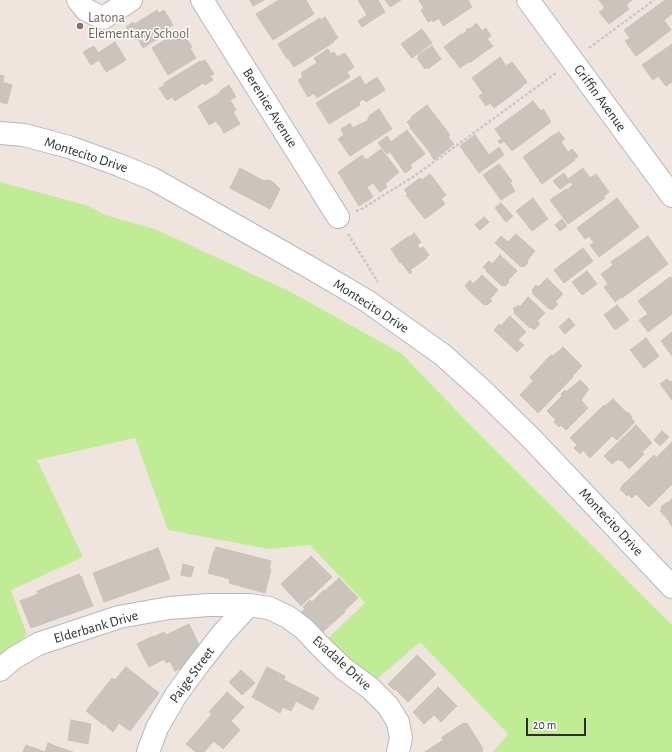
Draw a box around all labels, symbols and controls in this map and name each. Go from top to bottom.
place label: Latona Elementary School [88,10,189,42]
marker: Latona Elementary School [75,21,85,31]
street label: Griffin Avenue [570,61,630,135]
street label: Berenice Avenue [239,65,301,151]
street label: Montecito Drive [42,134,130,176]
street label: Montecito Drive [330,275,412,337]
street label: Montecito Drive [575,485,647,559]
street label: Elderbank Drive [52,607,140,647]
street label: Evadale Drive [309,632,375,694]
street label: Paige Street [166,644,218,706]
scale bar [528,710,588,736]
text: 20 m [533,719,556,731]

